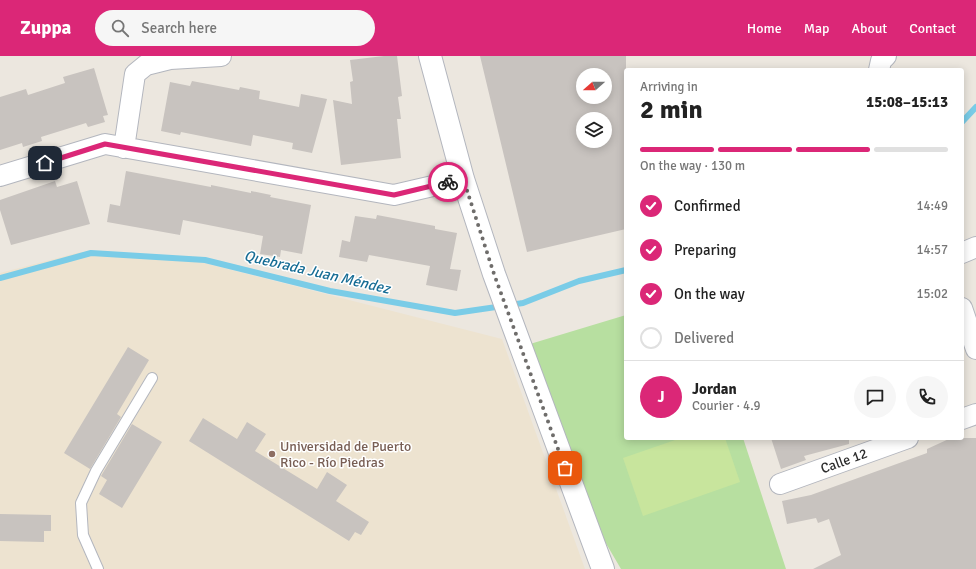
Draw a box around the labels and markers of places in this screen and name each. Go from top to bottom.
pin [28,146,62,180]
place label: Universidad de Puerto Rico - Río Piedras [280,438,411,471]
marker: Universidad de Puerto Rico - Río Piedras [267,449,277,459]
pin [548,451,582,485]

